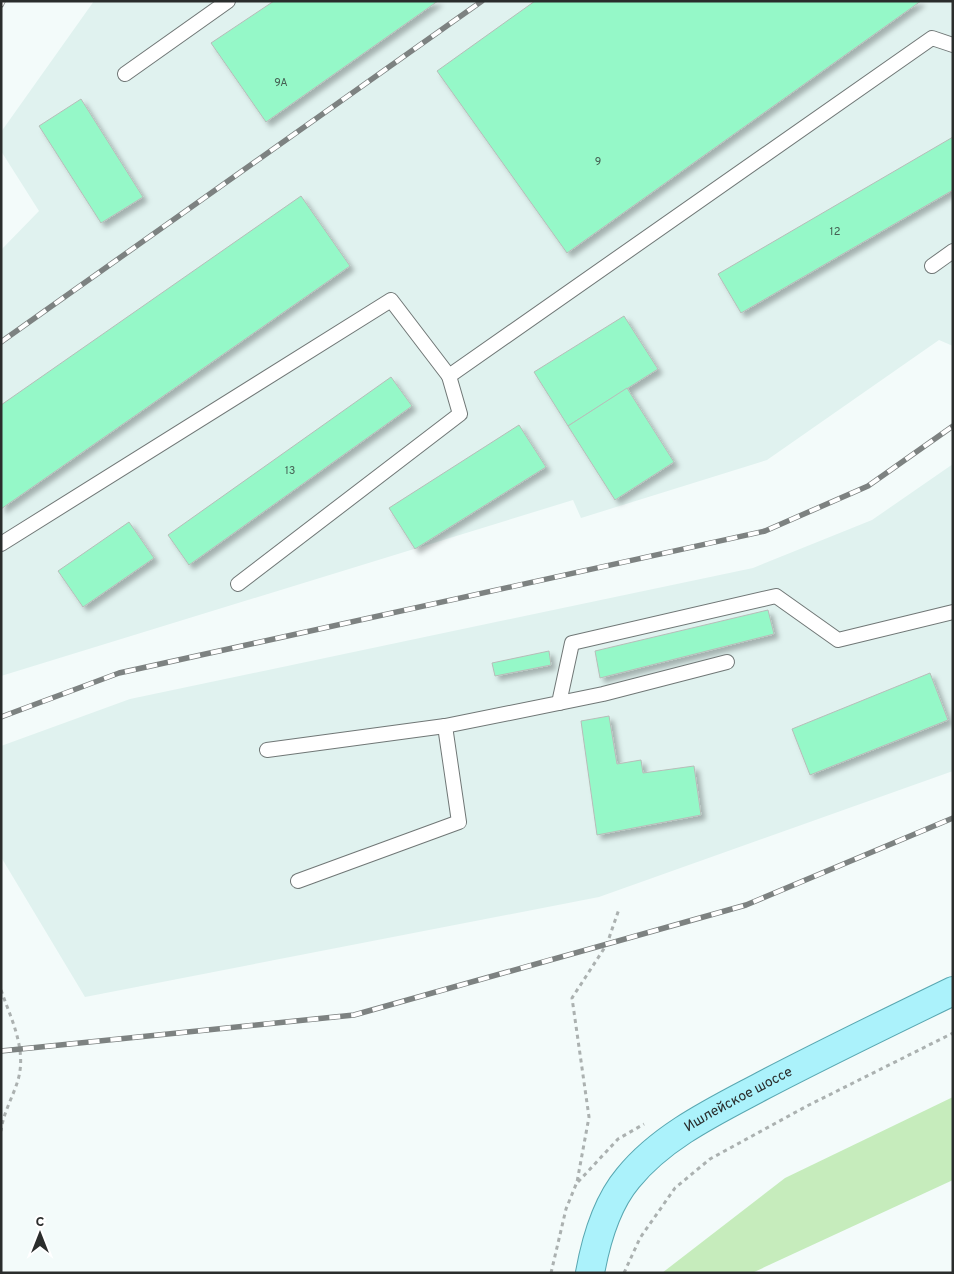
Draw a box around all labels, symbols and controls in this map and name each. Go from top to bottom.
house number: 9А [274,76,288,90]
house number: 9 [595,155,601,169]
house number: 12 [830,225,840,239]
house number: 13 [285,464,295,478]
street label: Ишлейское шоссе [681,1063,795,1136]
north arrow [15,1209,65,1259]
text: С [36,1214,45,1231]

